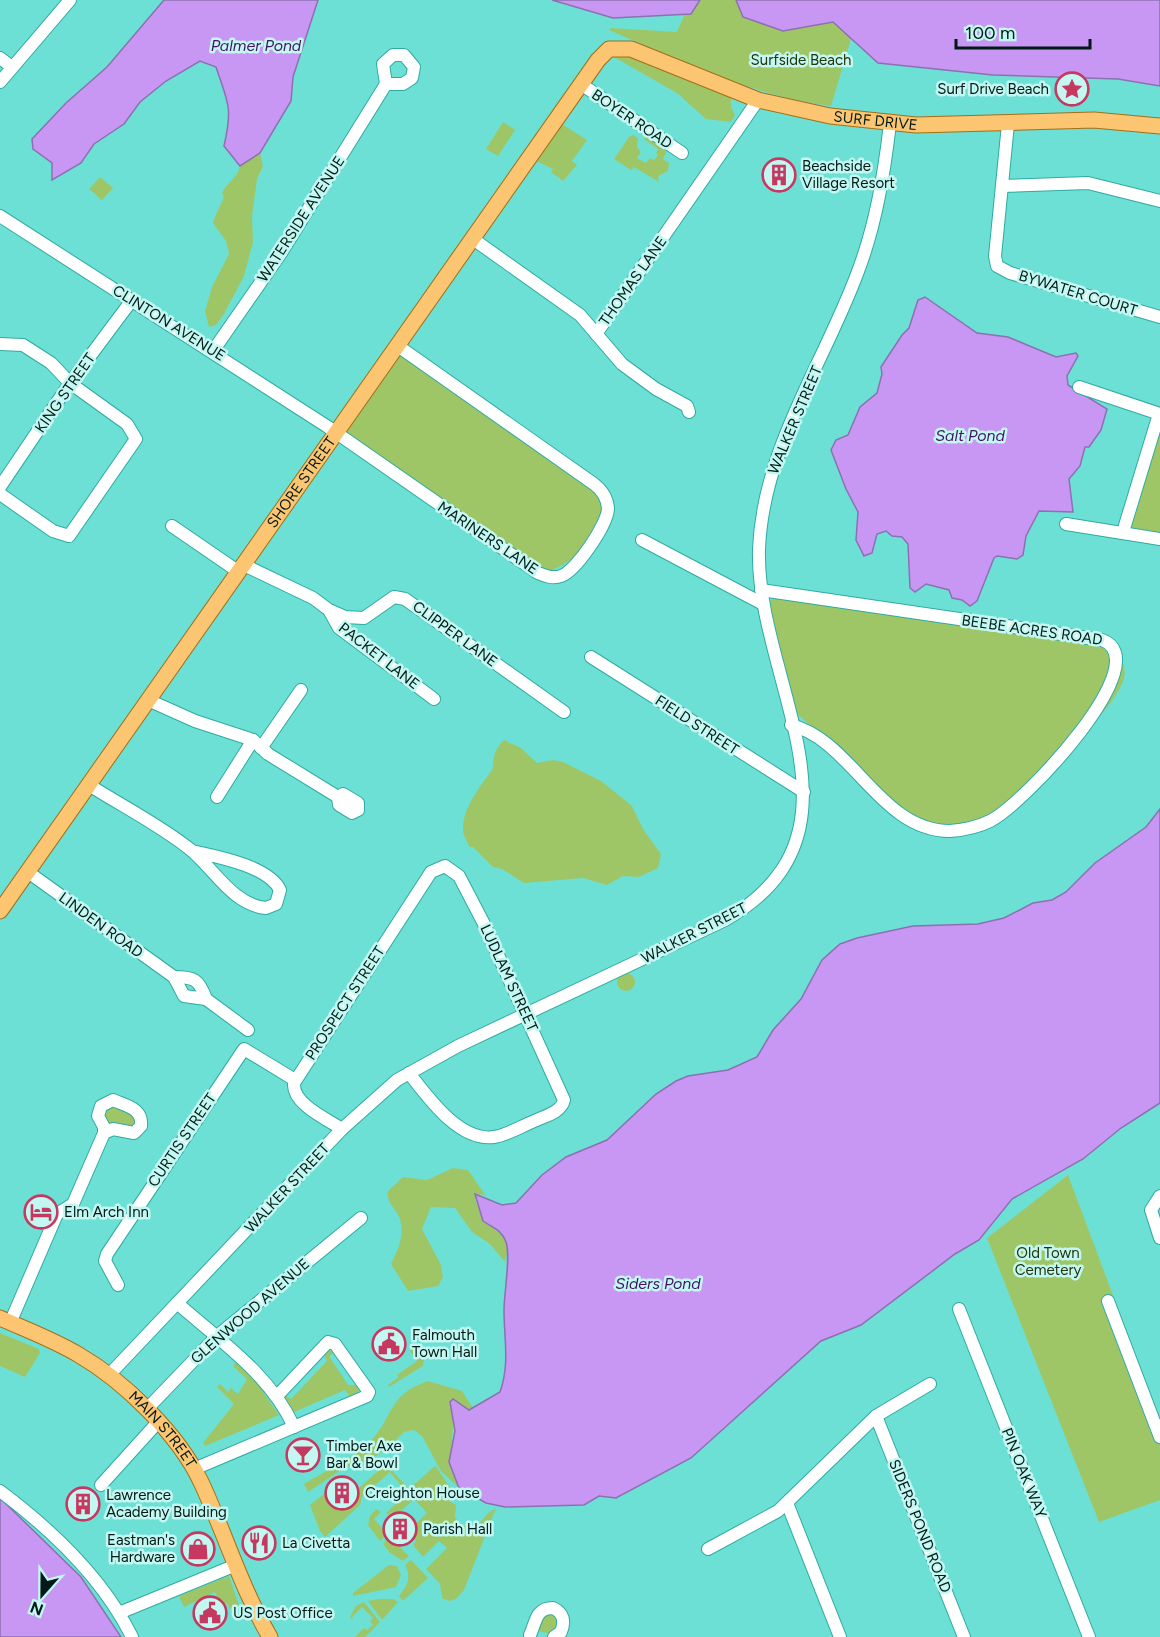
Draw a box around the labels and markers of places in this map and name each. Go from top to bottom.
place icon: Surf Drive Beach [1054,71,1090,107]
place label: Surf Drive Beach [937,80,1049,98]
building icon: Beachside Village Resort [761,157,797,193]
place label: Beachside Village Resort [802,157,895,192]
hotel icon: Elm Arch Inn [23,1194,59,1230]
place label: Elm Arch Inn [64,1203,149,1221]
public building icon: Falmouth Town Hall [371,1326,407,1362]
place label: Falmouth Town Hall [412,1326,477,1361]
bar icon: Timber Axe Bar & Bowl [285,1437,321,1473]
place label: Timber Axe Bar & Bowl [326,1437,402,1472]
building icon: Creighton House [324,1475,360,1511]
place label: Creighton House [365,1484,480,1502]
building icon: Lawrence Academy Building [65,1486,101,1522]
place label: Lawrence Academy Building [106,1486,227,1521]
building icon: Parish Hall [382,1511,418,1547]
place label: Parish Hall [423,1520,492,1538]
restaurant icon: La Civetta [241,1525,277,1561]
place label: Eastman's Hardware [107,1531,175,1566]
shop icon: Eastman's Hardware [180,1531,216,1567]
place label: La Civetta [282,1534,350,1552]
public building icon: US Post Office [192,1595,228,1631]
place label: US Post Office [233,1604,333,1622]

